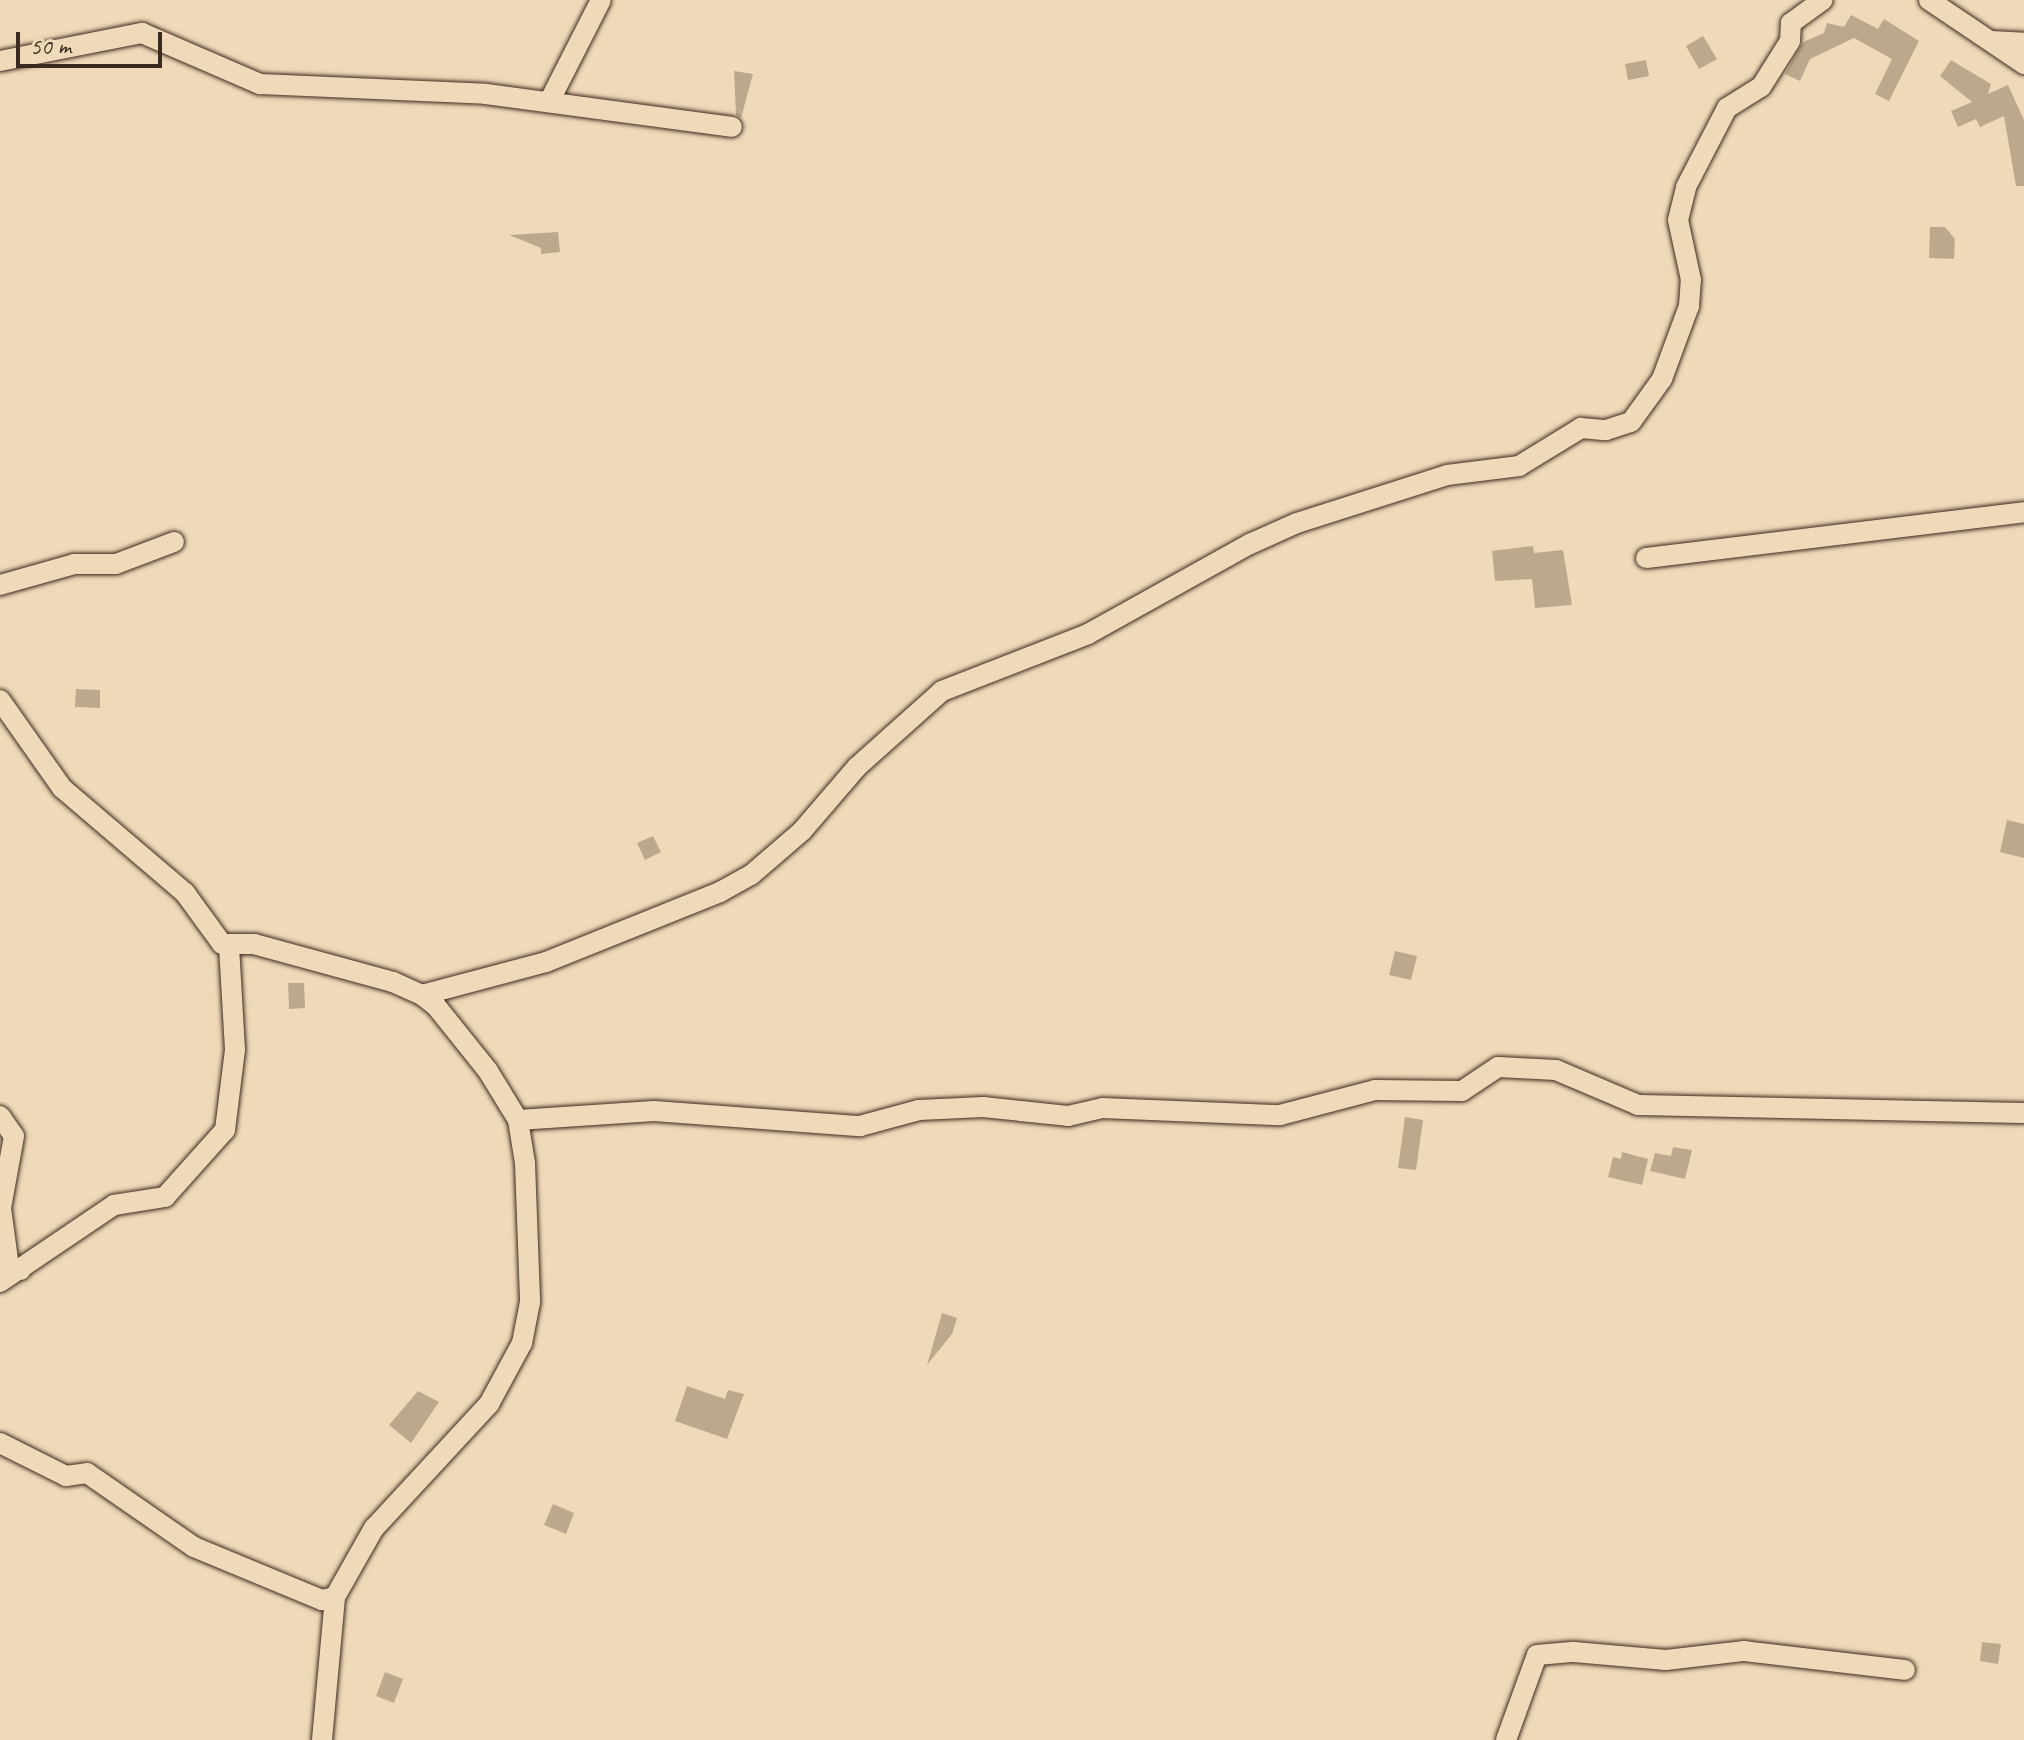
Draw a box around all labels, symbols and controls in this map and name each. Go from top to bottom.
scale bar [20,16,166,66]
text: 50 m [30,31,71,61]

